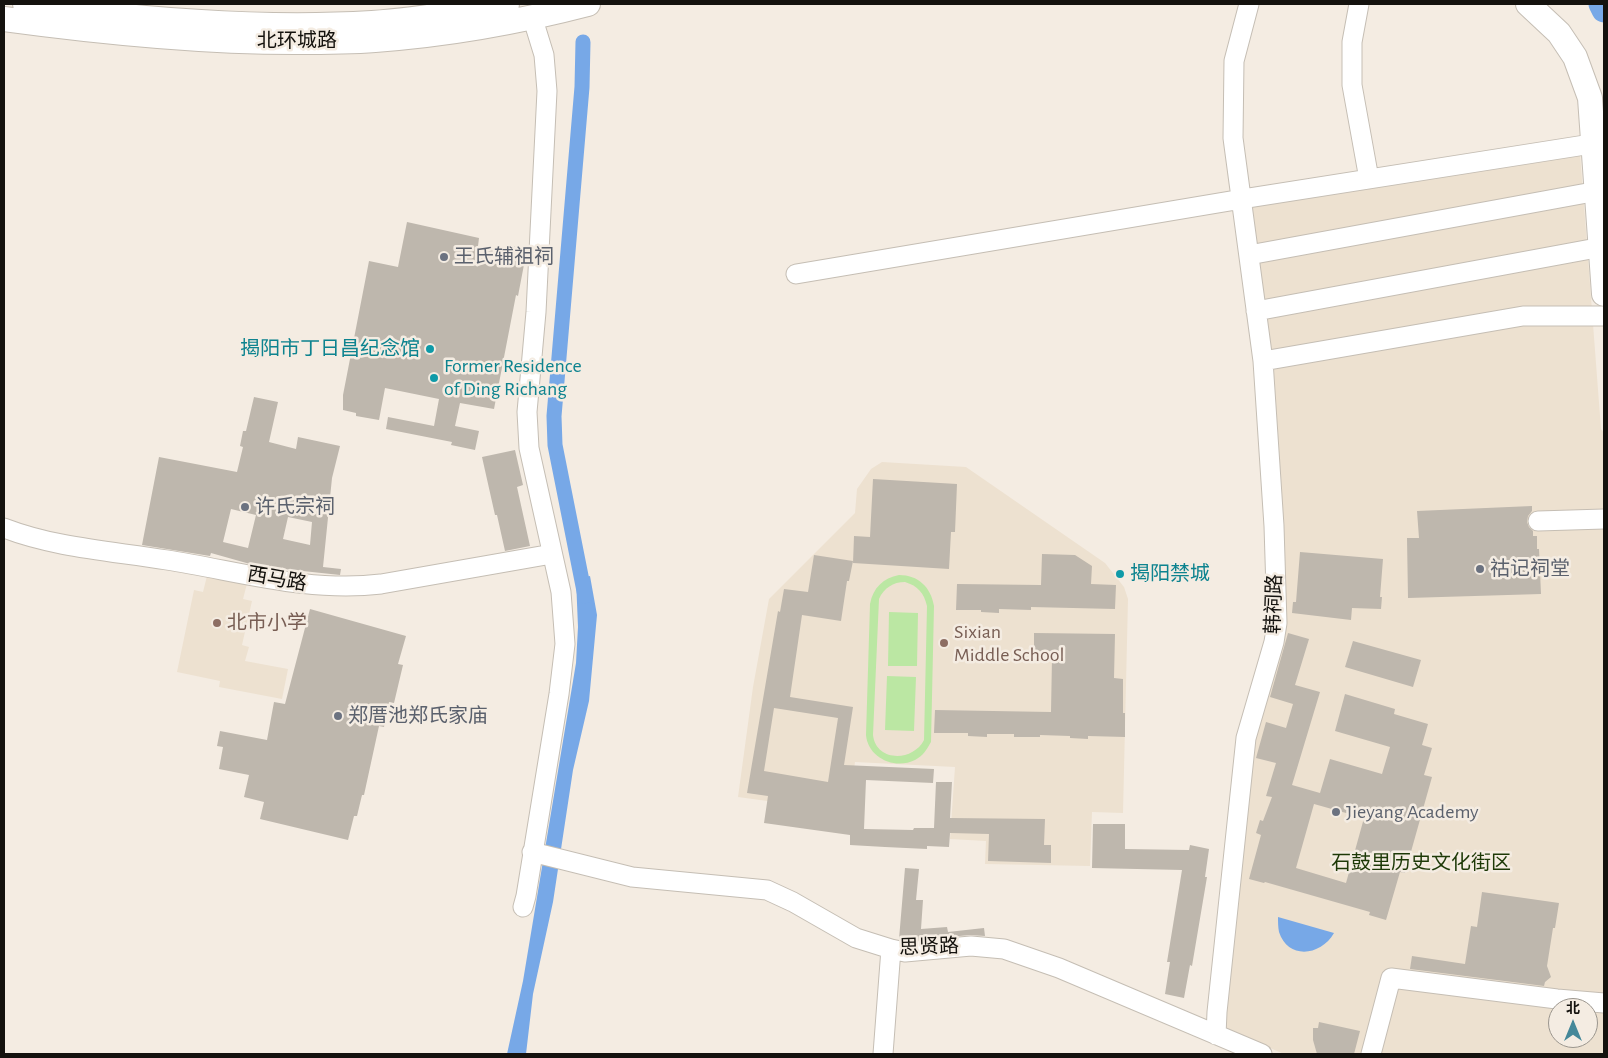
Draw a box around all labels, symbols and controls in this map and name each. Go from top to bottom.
street label: 北环城路 [257,29,337,53]
place label: 王氏辅祖祠 [454,245,554,269]
marker: 王氏辅祖祠 [438,251,450,263]
place label: 揭阳市丁日昌纪念馆 [240,337,420,361]
marker: 揭阳市丁日昌纪念馆 [424,343,436,355]
place label: Former Residence of Ding Richang [444,354,582,401]
marker: Former Residence of Ding Richang [428,372,440,384]
place label: 许氏宗祠 [255,495,335,519]
marker: 许氏宗祠 [239,501,251,513]
place label: 祜记祠堂 [1490,557,1570,581]
street label: 西马路 [245,562,309,596]
place label: 揭阳禁城 [1130,562,1210,586]
marker: 祜记祠堂 [1474,563,1486,575]
marker: 揭阳禁城 [1114,568,1126,580]
street label: 韩祠路 [1261,574,1287,634]
place label: 北市小学 [227,611,307,635]
marker: 北市小学 [211,617,223,629]
place label: Sixian Middle School [954,620,1065,667]
marker: Sixian Middle School [938,637,950,649]
place label: 郑厝池郑氏家庙 [348,704,488,728]
marker: 郑厝池郑氏家庙 [332,710,344,722]
place label: Jieyang Academy [1346,800,1479,824]
marker: Jieyang Academy [1330,806,1342,818]
park label: 石鼓里历史文化街区 [1331,851,1511,875]
street label: 思贤路 [899,934,959,960]
north arrow [1548,998,1598,1048]
text: 北 [1566,1002,1580,1016]

